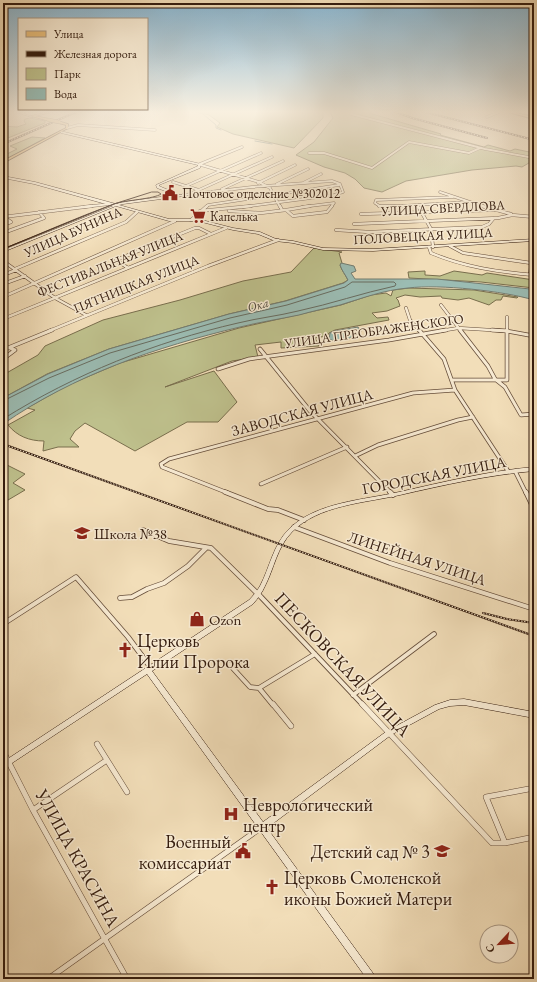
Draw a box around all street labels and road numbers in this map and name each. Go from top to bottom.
street label: УЛИЦА СВЕРДЛОВА [379,196,507,220]
street label: УЛИЦА БУНИНА [21,202,125,262]
street label: ПОЛОВЕЦКАЯ УЛИЦА [353,224,494,248]
street label: ФЕСТИВАЛЬНАЯ УЛИЦА [35,227,186,301]
street label: ПЯТНИЦКАЯ УЛИЦА [71,251,202,317]
street label: УЛИЦА ПРЕОБРАЖЕНСКОГО [282,310,465,352]
street label: ЗАВОДСКАЯ УЛИЦА [229,384,375,440]
street label: ГОРОДСКАЯ УЛИЦА [360,452,508,498]
street label: ЛИНЕЙНАЯ УЛИЦА [345,527,489,590]
street label: ПЕСКОВСКАЯ УЛИЦА [270,587,417,742]
street label: УЛИЦА КРАСИНА [30,784,126,931]

